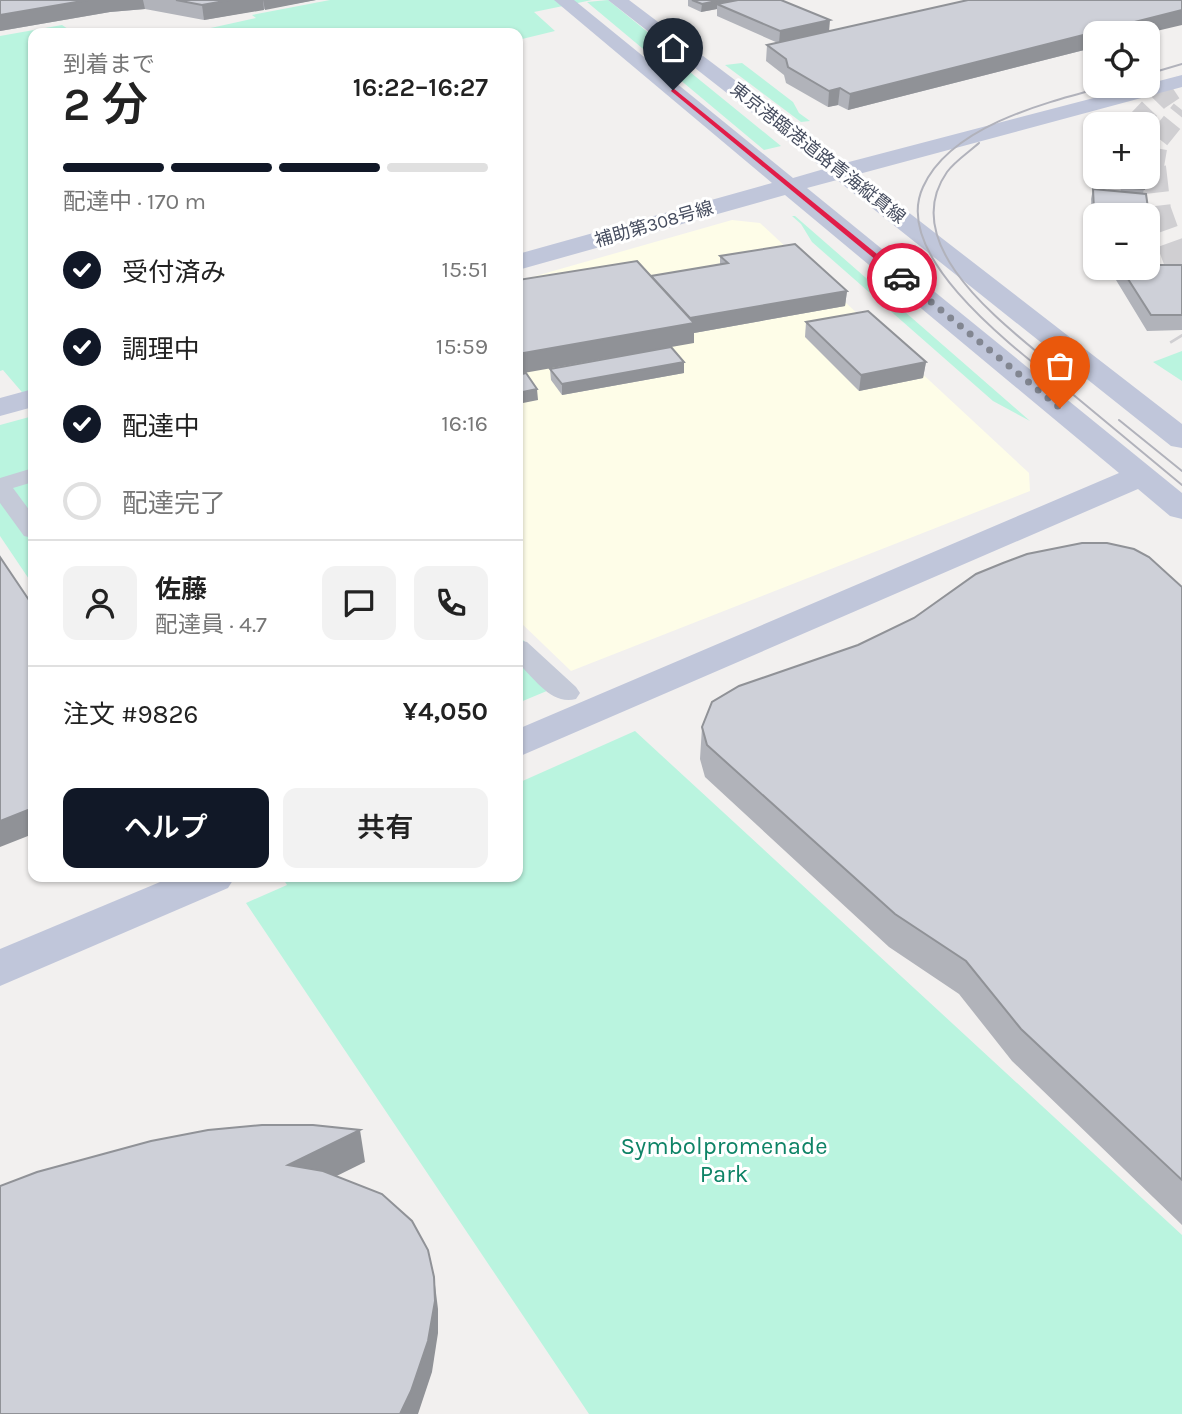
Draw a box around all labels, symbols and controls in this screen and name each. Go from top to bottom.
pin [643,18,703,90]
map controls [1083,21,1160,280]
button: locate [1083,21,1160,98]
icon: home [654,29,692,67]
text: 到着まで [63,51,155,78]
text: 16:22–16:27 [353,72,488,103]
text: 2 分 [63,78,148,132]
street label: 東京港臨港道路青海縦貫線 [726,78,910,228]
button: + [1083,112,1160,189]
text: 配達中 · 170 m [63,188,206,215]
street label: 補助第308号線 [592,197,716,251]
button: − [1083,203,1160,280]
courier [867,243,937,313]
icon: check [63,251,101,289]
text: 15:51 [442,256,488,283]
text: 受付済み [122,257,226,288]
icon: car [883,259,921,297]
icon: check [63,328,101,366]
text: 15:59 [436,333,488,360]
text: 調理中 [122,334,200,365]
pin [1030,336,1090,408]
icon: bag [1041,347,1079,385]
icon: check [63,405,101,443]
text: 16:16 [441,410,488,437]
text: 配達中 [122,411,200,442]
text: 配達完了 [122,488,226,519]
button: person [63,566,137,640]
button: chat [322,566,396,640]
button: phone [414,566,488,640]
text: 佐藤 [155,574,207,605]
text: 配達員 · 4.7 [155,611,267,638]
text: ¥4,050 [403,696,488,727]
text: 注文 #9826 [63,699,198,730]
button: ヘルプ [63,788,269,868]
button: 共有 [283,788,488,868]
park label: Symbolpromenade Park [620,1132,828,1188]

